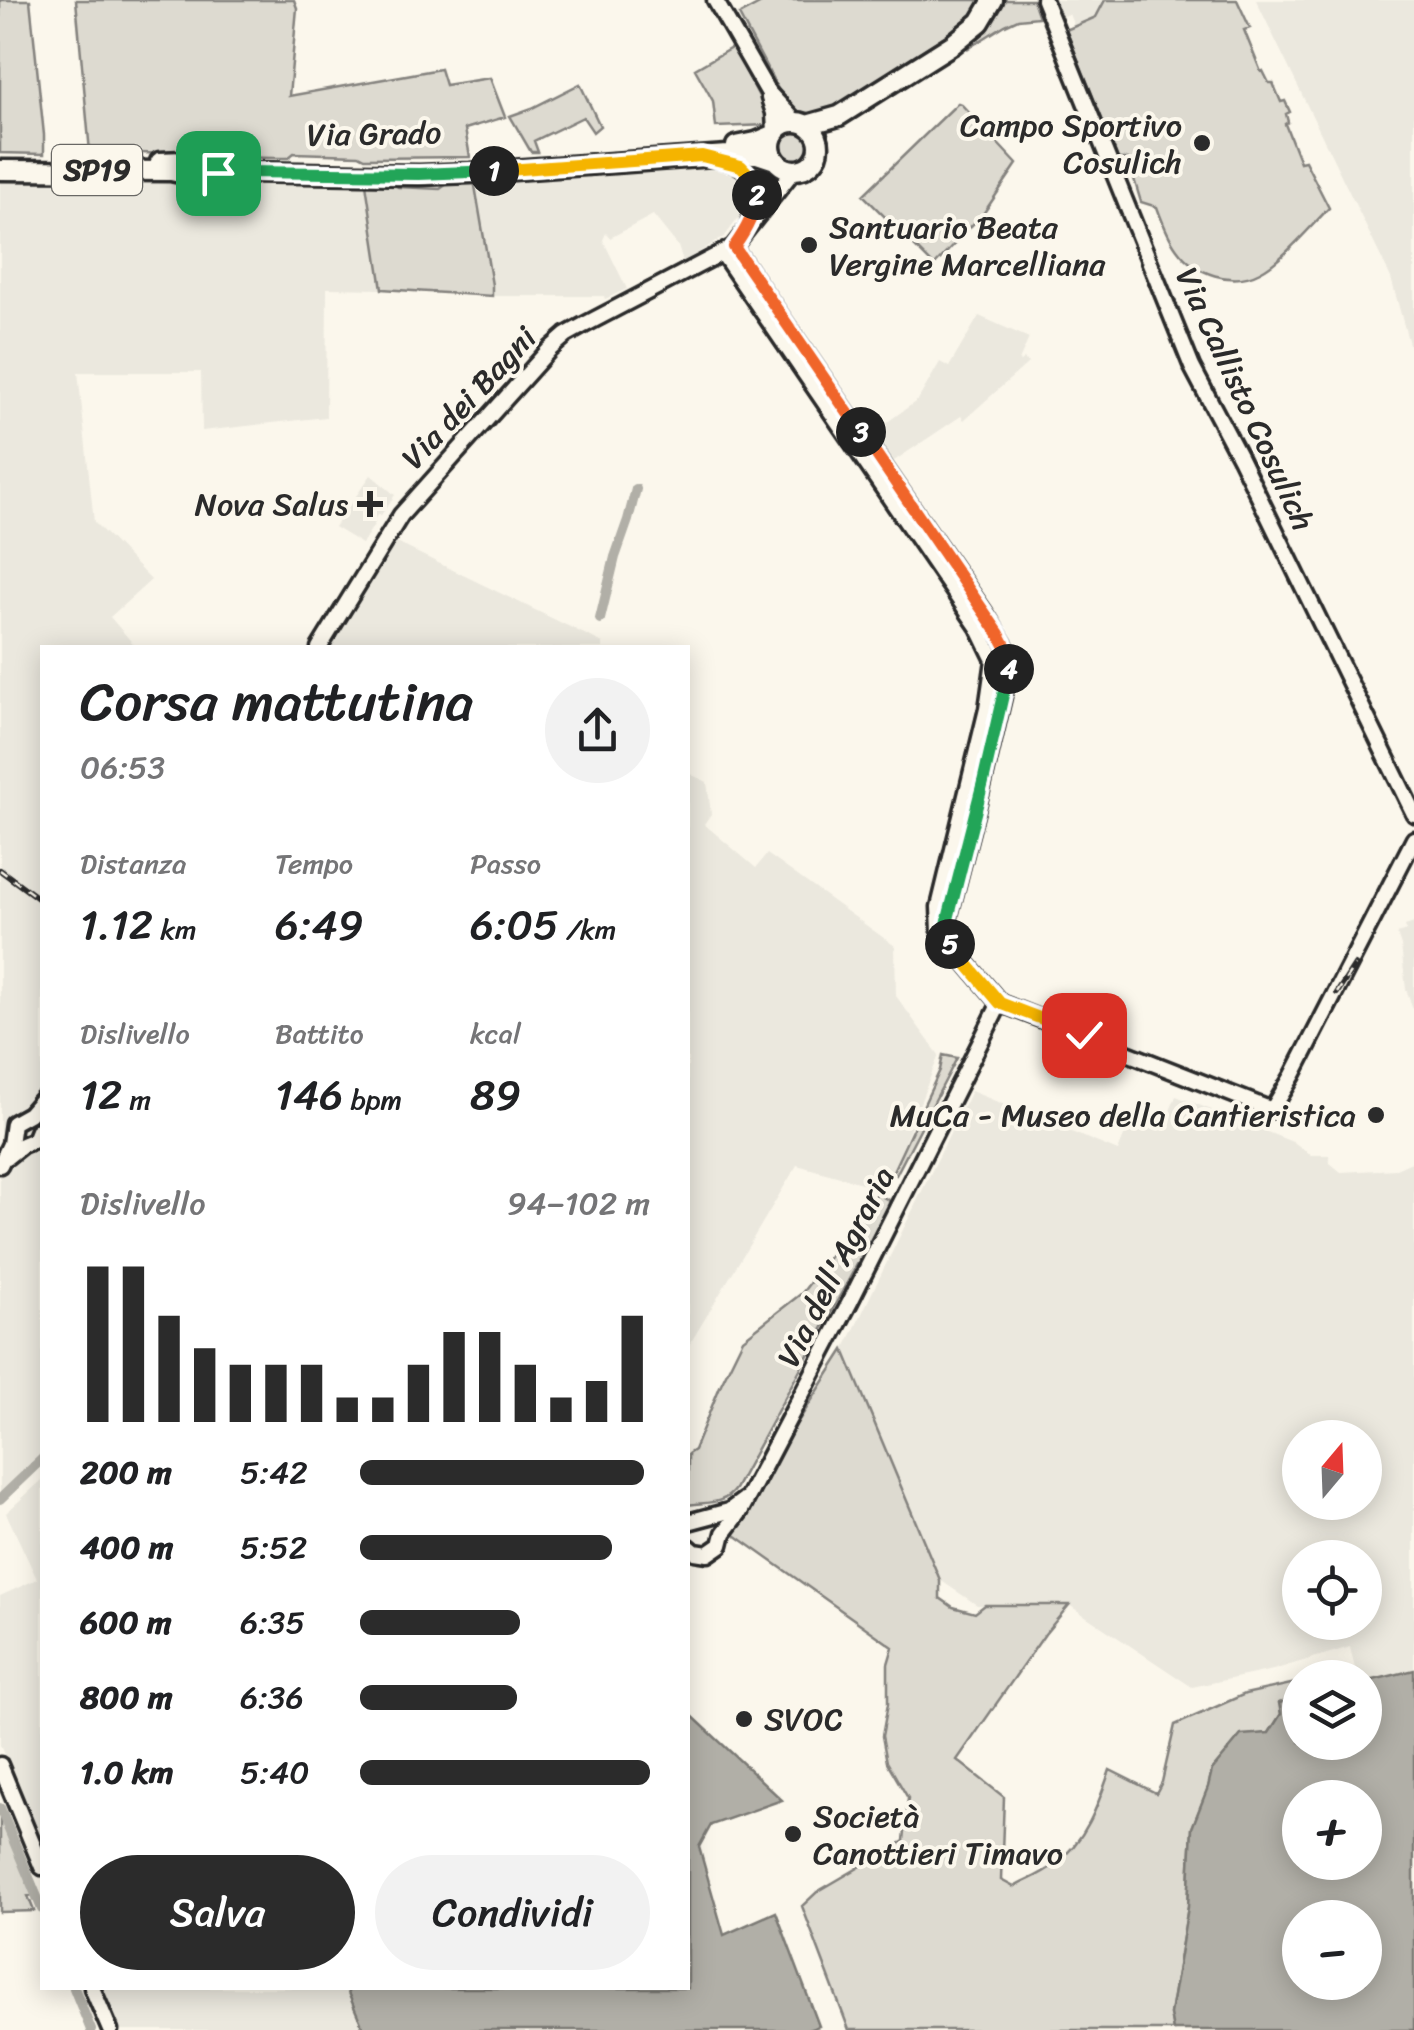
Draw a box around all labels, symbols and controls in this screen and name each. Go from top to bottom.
place label: Campo Sportivo Cosulich [960,97,1182,191]
street label: Via Grado [306,104,442,164]
pin [176,131,261,216]
marker: Campo Sportivo Cosulich [1191,132,1213,154]
road number: SP19 [52,145,142,195]
icon: arrive [191,146,246,201]
pin: 1 [469,146,519,196]
text: 1 [488,146,500,195]
pin: 2 [732,170,782,220]
text: 2 [749,170,765,219]
place label: Santuario Beata Vergine Marcelliana [829,199,1106,293]
marker: Santuario Beata Vergine Marcelliana [798,234,820,256]
street label: Via Callisto Cosulich [1159,258,1331,540]
street label: Via dei Bagni [387,312,552,483]
pin: 3 [836,407,886,457]
text: 3 [853,407,869,456]
place label: Nova Salus [195,476,348,533]
marker: Nova Salus [357,491,383,517]
pin: 4 [984,644,1034,694]
text: 4 [1000,644,1018,693]
text: Corsa mattutina [80,653,473,750]
button: share [545,678,650,783]
text: 06:53 [80,739,165,796]
text: Distanza [80,839,186,888]
text: Tempo [275,839,353,888]
text: Passo [470,839,541,888]
text: 1.12 [80,888,153,962]
text: 6:49 [275,888,364,962]
text: 6:05 [470,888,559,962]
text: km [153,905,197,954]
text: /km [559,905,616,954]
pin: 5 [925,919,975,969]
text: 5 [941,919,959,968]
pin [1042,993,1127,1078]
icon: check [1057,1008,1112,1063]
text: Dislivello [80,1009,190,1058]
text: Battito [275,1009,364,1058]
text: kcal [470,1009,521,1058]
text: 12 [80,1058,122,1132]
text: 146 [275,1058,343,1132]
text: 89 [470,1058,521,1132]
text: m [122,1075,151,1124]
text: bpm [343,1075,402,1124]
place label: MuCa - Museo della Cantieristica [890,1087,1356,1144]
marker: MuCa - Museo della Cantieristica [1365,1104,1387,1126]
street label: Via dell'Agraria [761,1156,911,1378]
text: Dislivello [80,1175,205,1232]
text: 94–102 m [507,1175,650,1232]
north arrow [1282,1420,1382,1520]
map controls [1282,1420,1382,2000]
text: 200 m [80,1444,172,1501]
text: 5:42 [240,1444,308,1501]
text: 400 m [80,1519,173,1576]
text: 5:52 [240,1519,307,1576]
button: locate [1282,1540,1382,1640]
text: 600 m [80,1594,172,1651]
text: 6:35 [240,1594,305,1651]
button: layers [1282,1660,1382,1760]
text: 800 m [80,1669,173,1726]
text: 6:36 [240,1669,304,1726]
place label: SVOC [764,1691,843,1748]
marker: SVOC [733,1708,755,1730]
text: 1.0 km [80,1744,174,1801]
text: 5:40 [240,1744,309,1801]
button: + [1282,1780,1382,1880]
place label: Società Canottieri Timavo [813,1788,1063,1882]
marker: Società Canottieri Timavo [782,1823,804,1845]
button: Salva [80,1855,355,1970]
button: Condividi [375,1855,650,1970]
button: − [1282,1900,1382,2000]

